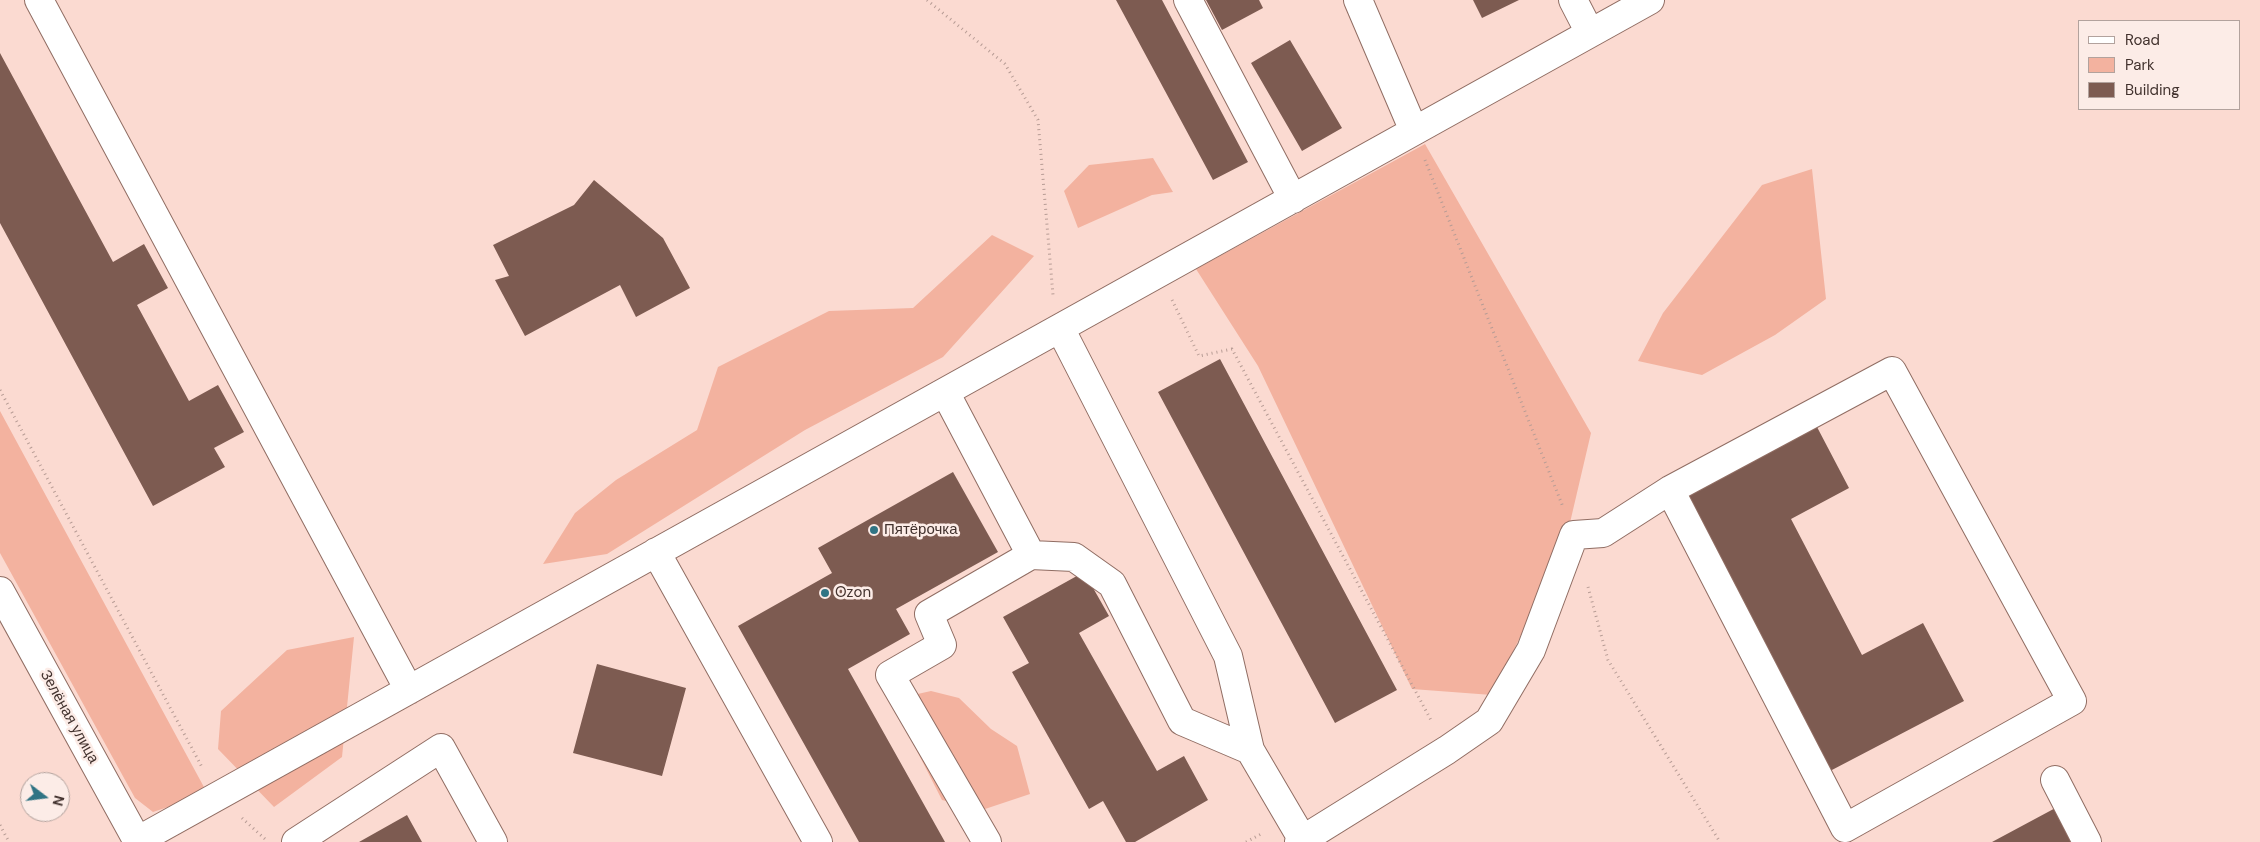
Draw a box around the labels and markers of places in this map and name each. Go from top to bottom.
place label: Пятёрочка [884,521,958,539]
marker: Пятёрочка [868,524,880,536]
place label: Ozon [835,584,871,602]
marker: Ozon [819,587,831,599]

